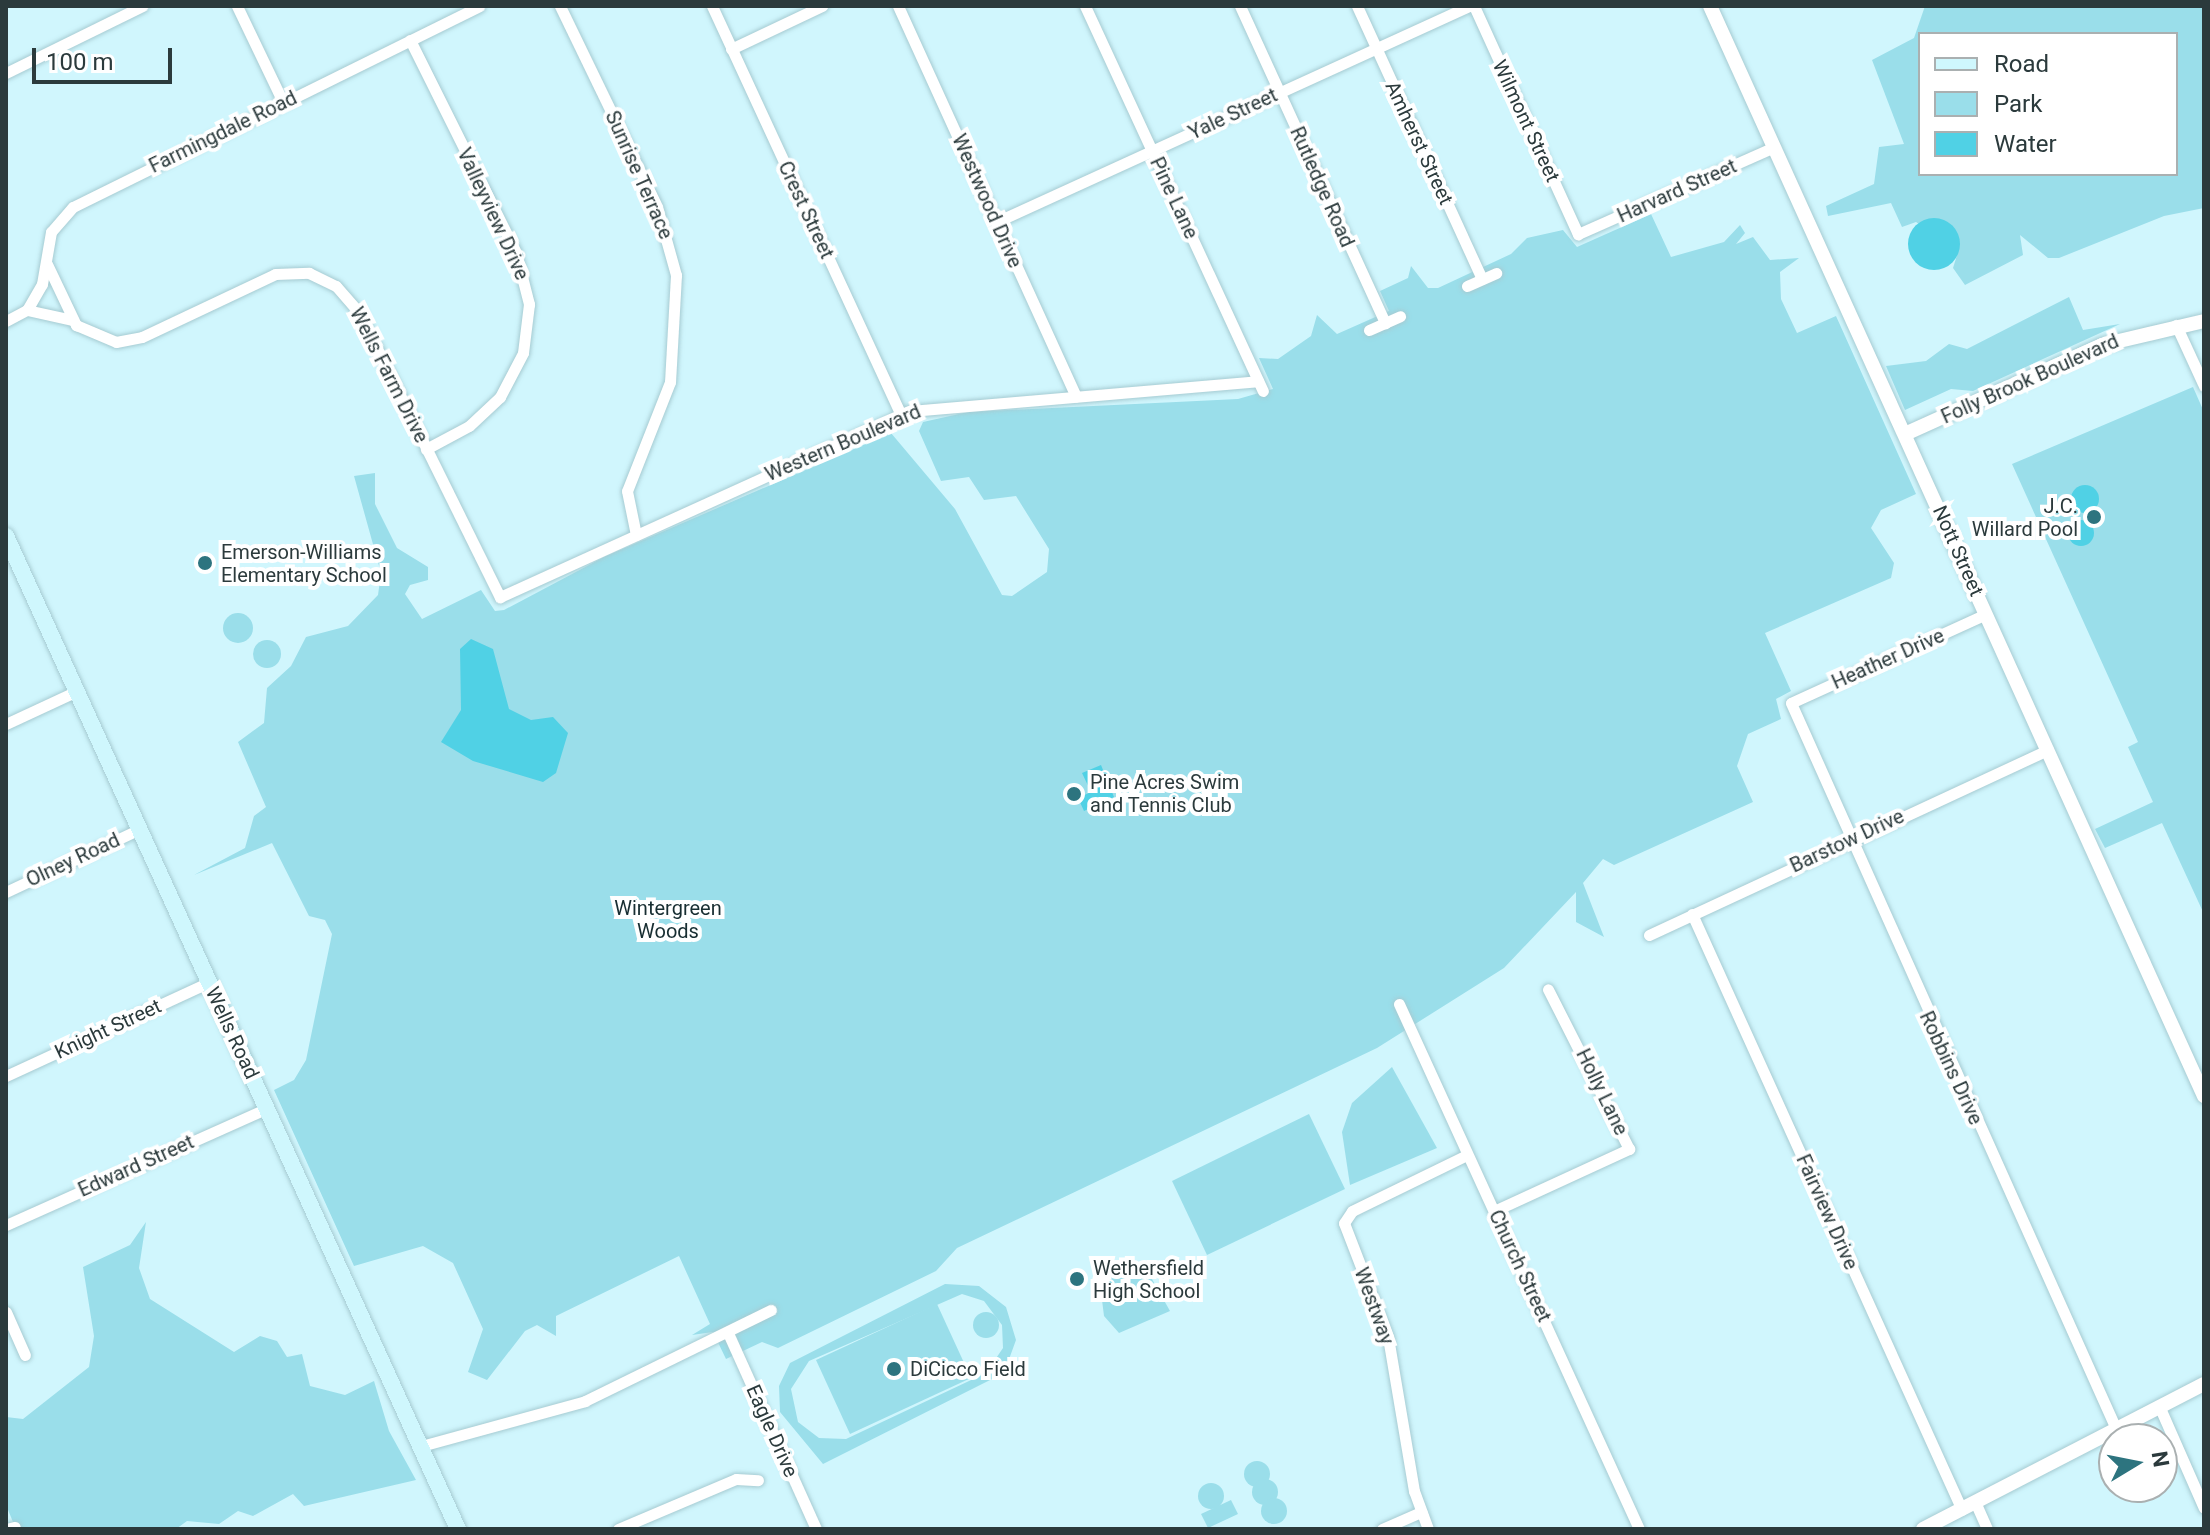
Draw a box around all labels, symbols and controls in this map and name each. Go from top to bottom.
scale bar [36,32,176,82]
legend [1918,32,2178,176]
text: 100 m [46,48,113,76]
text: Road [1994,50,2049,78]
street label: Wilmont Street [1487,56,1565,186]
street label: Amherst Street [1380,77,1458,209]
street label: Yale Street [1185,83,1281,145]
street label: Farmingdale Road [145,86,301,178]
text: Park [1994,90,2042,118]
street label: Sunrise Terrace [600,107,678,243]
street label: Rutledge Road [1285,123,1359,251]
street label: Westwood Drive [947,130,1027,272]
text: Water [1994,130,2057,158]
street label: Valleyview Drive [452,144,534,284]
street label: Pine Lane [1145,153,1203,243]
street label: Harvard Street [1614,154,1740,228]
street label: Crest Street [773,157,839,263]
street label: Wells Farm Drive [345,303,433,447]
street label: Folly Brook Boulevard [1937,329,2123,429]
street label: Western Boulevard [762,399,924,487]
place label: J.C. Willard Pool [1972,494,2078,541]
street label: Nott Street [1927,502,1989,600]
marker: J.C. Willard Pool [2085,508,2103,526]
place label: Emerson-Williams Elementary School [221,540,387,587]
marker: Emerson-Williams Elementary School [196,554,214,572]
street label: Heather Drive [1828,624,1948,694]
place label: Pine Acres Swim and Tennis Club [1090,770,1239,817]
marker: Pine Acres Swim and Tennis Club [1065,785,1083,803]
street label: Barstow Drive [1786,804,1908,878]
street label: Olney Road [22,828,124,892]
park label: Wintergreen Woods [614,896,722,943]
street label: Wells Road [200,983,264,1083]
street label: Knight Street [51,994,165,1064]
street label: Robbins Drive [1914,1008,1988,1128]
street label: Holly Lane [1571,1045,1633,1139]
street label: Edward Street [74,1130,198,1202]
street label: Fairview Drive [1791,1151,1863,1273]
street label: Church Street [1484,1206,1556,1326]
place label: Wethersfield High School [1093,1256,1204,1303]
street label: Westway [1349,1264,1399,1348]
marker: Wethersfield High School [1068,1270,1086,1288]
place label: DiCicco Field [910,1357,1026,1381]
marker: DiCicco Field [885,1360,903,1378]
street label: Eagle Drive [741,1381,803,1481]
north arrow [2098,1423,2178,1503]
text: N [2146,1449,2174,1469]

